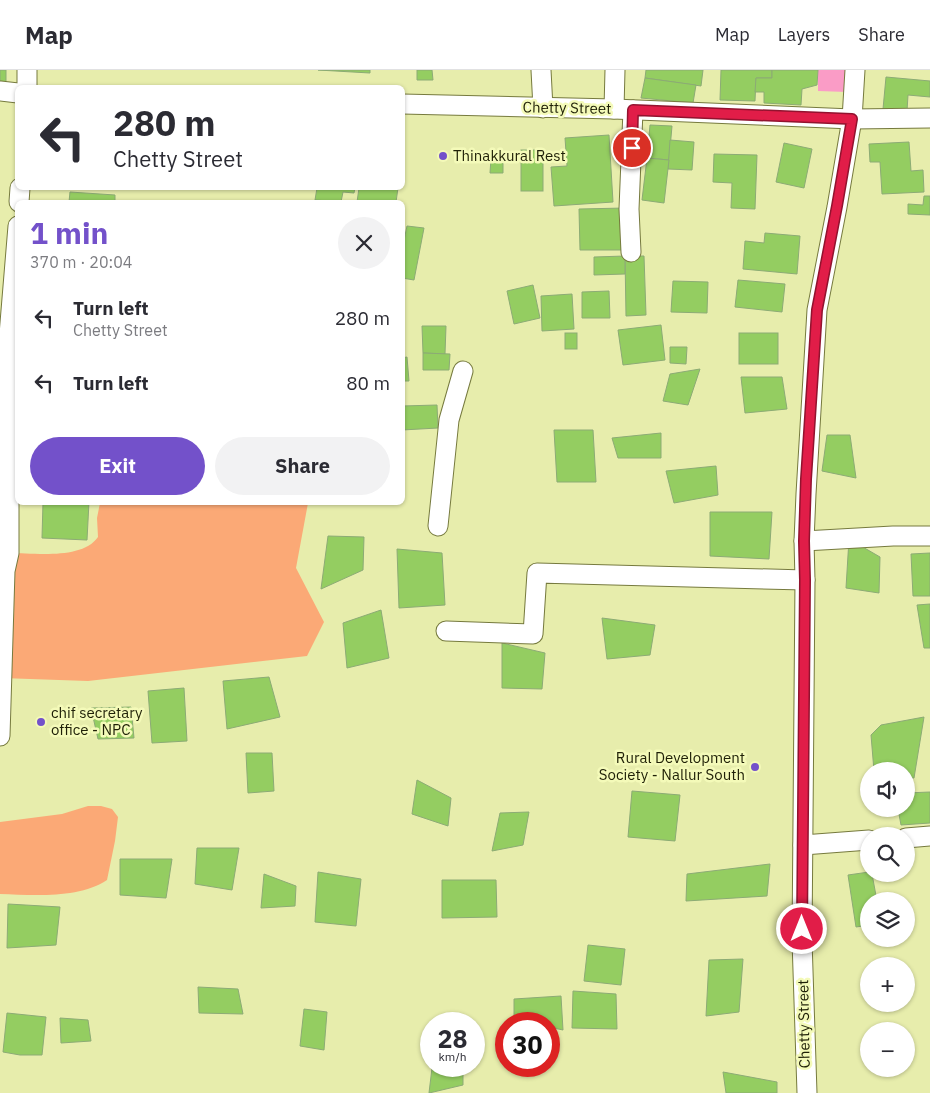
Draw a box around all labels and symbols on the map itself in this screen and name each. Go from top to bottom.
street label: Chetty Street [523,97,611,118]
pin [611,127,653,169]
place label: Thinakkural Rest [453,146,566,165]
marker: Thinakkural Rest [437,150,449,162]
place label: chif secretary office - NPC [51,703,143,739]
marker: chif secretary office - NPC [35,716,47,728]
place label: Rural Development Society - Nallur South [599,748,745,784]
marker: Rural Development Society - Nallur South [749,761,761,773]
position arrow [775,902,827,954]
street label: Chetty Street [793,980,814,1068]
speed limit sign: 30 [495,1012,560,1077]

